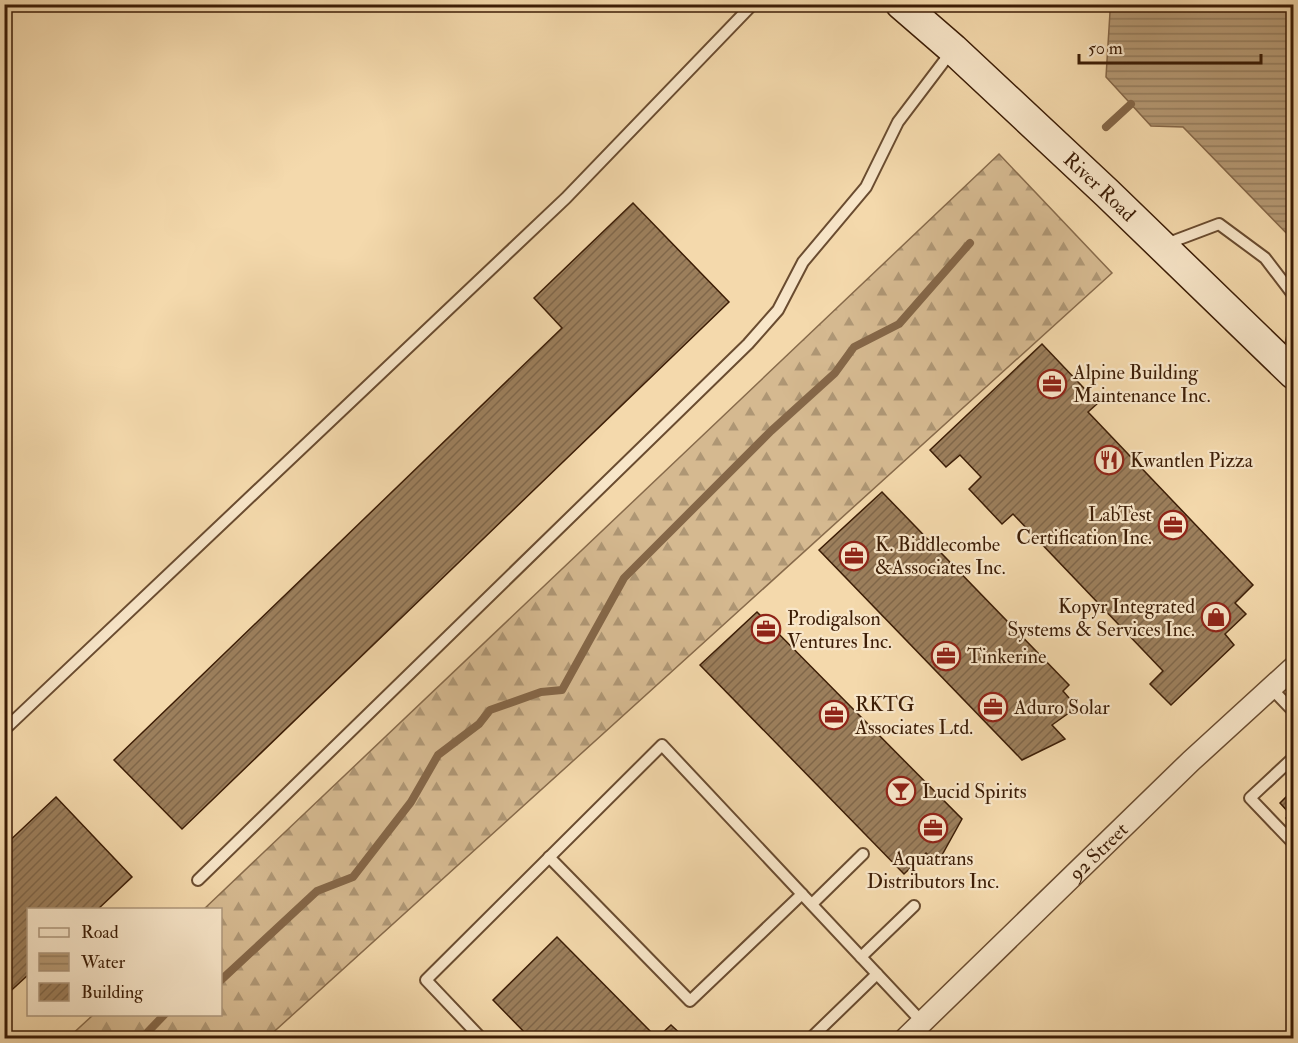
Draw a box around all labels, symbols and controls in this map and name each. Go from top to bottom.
scale bar [1079,27,1260,65]
text: 50 m [1088,37,1123,60]
street label: River Road [1058,147,1141,227]
place label: Alpine Building Maintenance Inc. [1072,360,1211,408]
office icon: Alpine Building Maintenance Inc. [1036,368,1068,400]
restaurant icon: Kwantlen Pizza [1093,444,1125,476]
place label: Kwantlen Pizza [1130,448,1254,473]
place label: LabTest Certification Inc. [1016,502,1153,550]
office icon: LabTest Certification Inc. [1157,509,1189,541]
place label: K. Biddlecombe &Associates Inc. [875,532,1006,580]
office icon: K. Biddlecombe &Associates Inc. [838,540,870,572]
place label: Kopyr Integrated Systems & Services Inc. [1007,594,1195,642]
shop icon: Kopyr Integrated Systems & Services Inc. [1200,601,1232,633]
place label: Prodigalson Ventures Inc. [787,606,892,654]
office icon: Prodigalson Ventures Inc. [750,613,782,645]
office icon: Tinkerine [930,640,962,672]
place label: Tinkerine [967,644,1046,669]
office icon: Aduro Solar [977,691,1009,723]
place label: RKTG Associates Ltd. [854,692,973,740]
place label: Aduro Solar [1013,695,1110,720]
office icon: RKTG Associates Ltd. [818,699,850,731]
bar icon: Lucid Spirits [885,775,917,807]
place label: Lucid Spirits [922,779,1027,805]
office icon: Aquatrans Distributors Inc. [917,812,949,844]
street label: 92 Street [1062,817,1134,887]
place label: Aquatrans Distributors Inc. [867,846,999,894]
legend [27,908,222,1016]
text: Road [81,921,119,944]
text: Water [80,951,125,974]
text: Building [81,981,144,1004]

